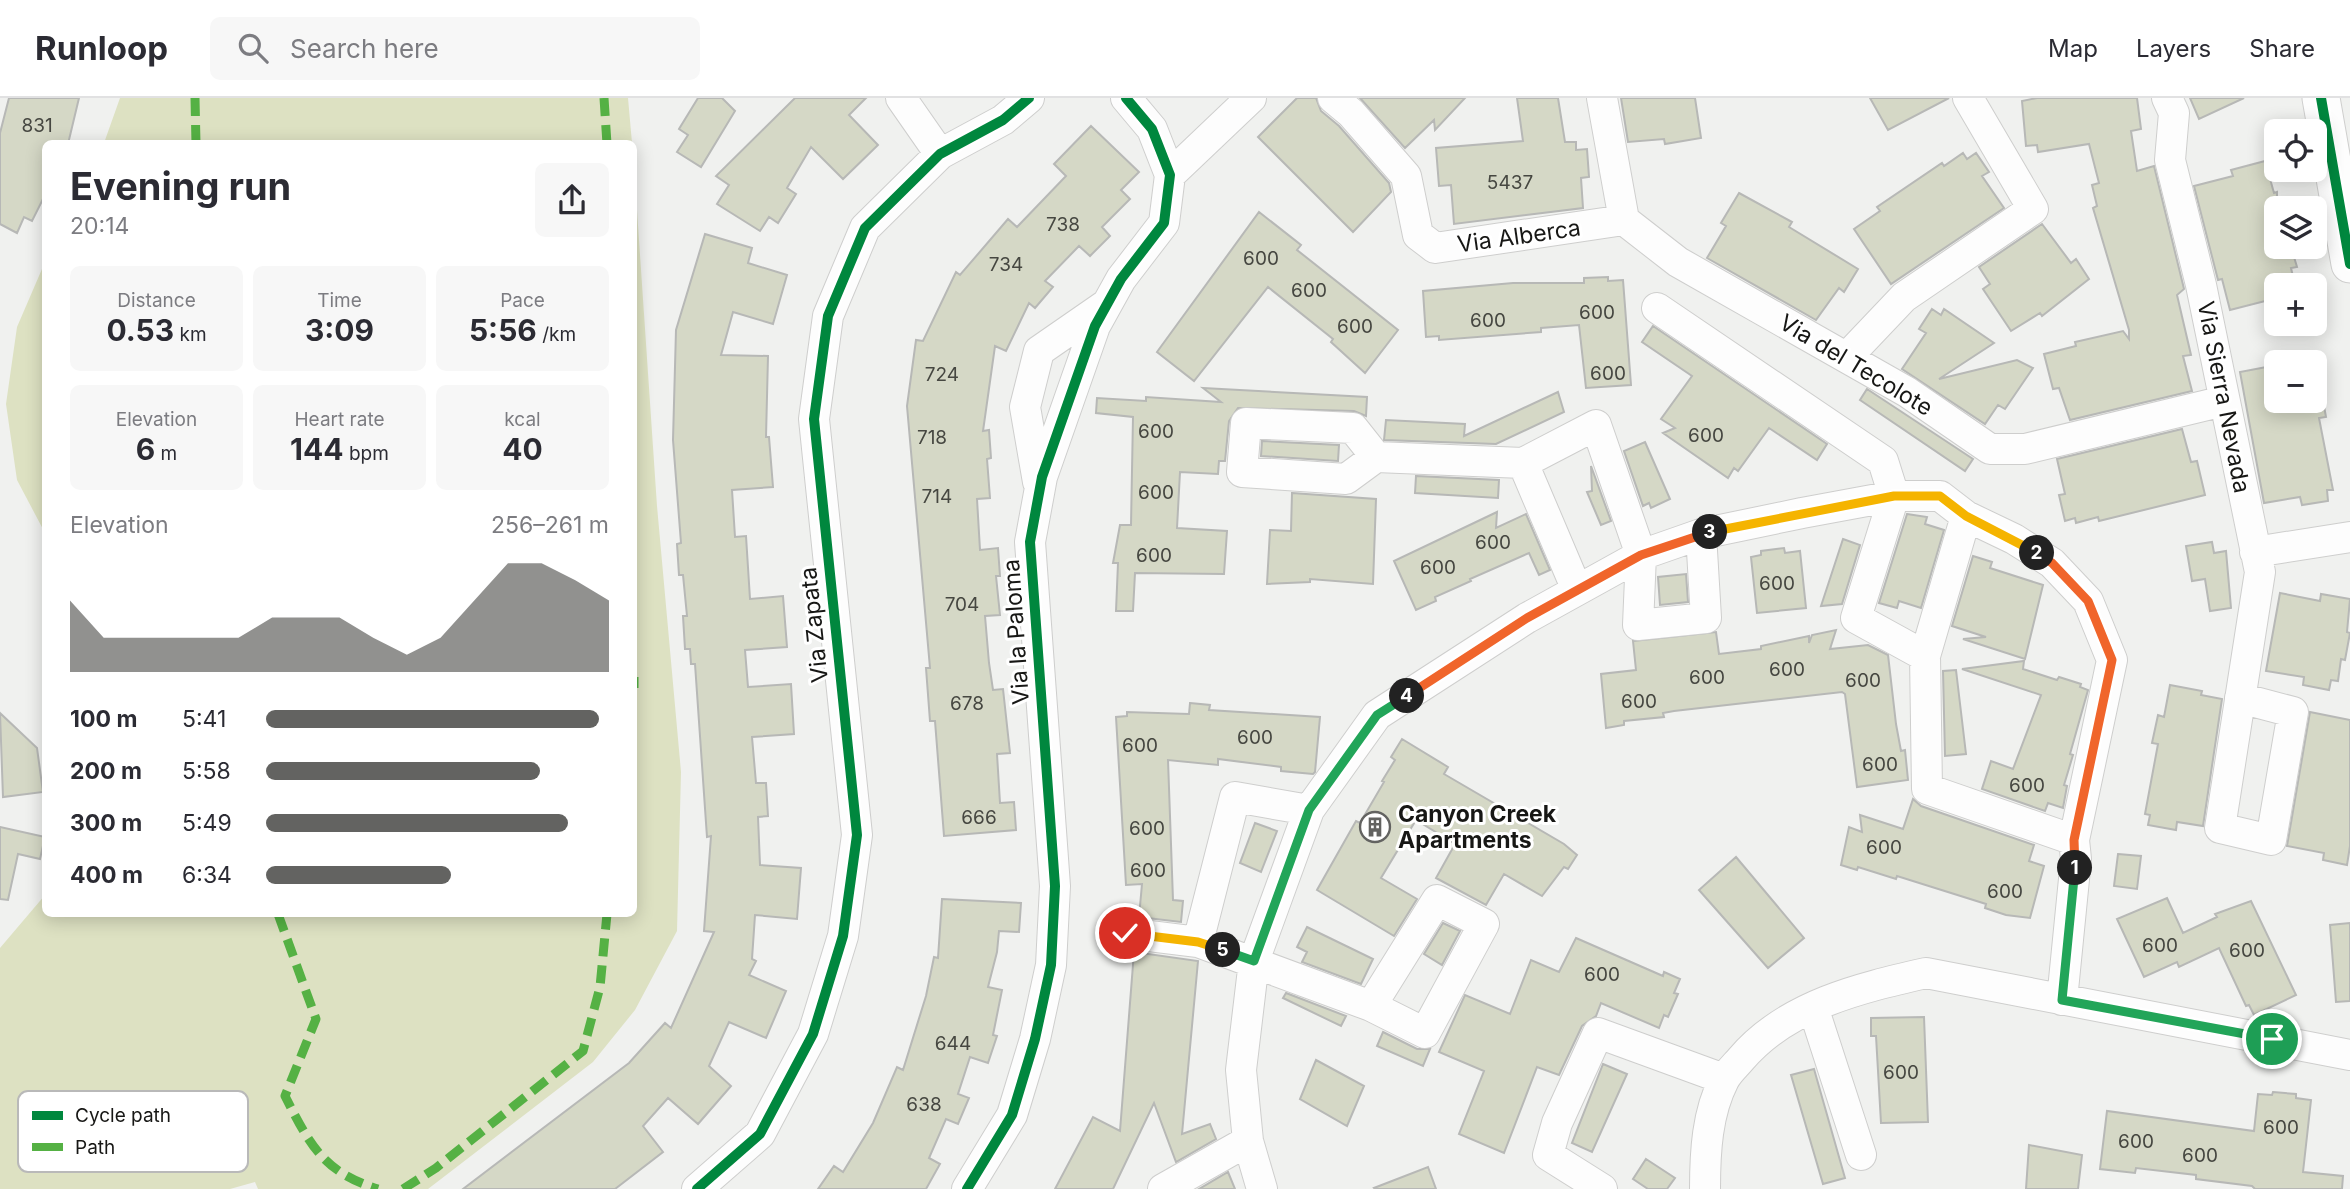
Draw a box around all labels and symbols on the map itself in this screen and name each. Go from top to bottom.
house number: 831 [21,114,53,137]
house number: 5437 [1487,171,1533,194]
house number: 738 [1046,213,1080,236]
street label: Via Alberca [1456,213,1582,259]
house number: 600 [1243,247,1279,270]
house number: 734 [989,253,1023,276]
house number: 600 [1291,279,1327,302]
street label: Via Sierra Nevada [2192,299,2256,495]
house number: 600 [1579,301,1615,324]
street label: Via del Tecolote [1774,308,1938,422]
house number: 600 [1470,309,1506,332]
house number: 600 [1337,315,1373,338]
house number: 600 [1590,362,1626,385]
house number: 724 [925,363,959,386]
house number: 600 [1138,420,1174,443]
house number: 600 [1688,424,1724,447]
house number: 718 [917,426,947,449]
house number: 600 [1138,481,1174,504]
house number: 714 [922,485,952,508]
pin: 3 [1692,514,1728,550]
house number: 600 [1475,531,1511,554]
pin: 2 [2020,536,2054,570]
house number: 600 [1136,544,1172,567]
house number: 600 [1420,556,1456,579]
street label: Via la Paloma [997,558,1035,706]
street label: Via Zapata [794,566,834,684]
house number: 600 [1759,572,1795,595]
house number: 704 [945,593,979,616]
house number: 600 [1769,658,1805,681]
house number: 600 [1689,666,1725,689]
house number: 600 [1845,669,1881,692]
pin: 4 [1390,678,1424,714]
house number: 600 [1621,690,1657,713]
house number: 678 [950,692,984,715]
house number: 600 [1237,726,1273,749]
house number: 600 [1122,734,1158,757]
house number: 600 [1862,753,1898,776]
house number: 600 [2009,774,2045,797]
place label: Canyon Creek Apartments [1398,800,1557,854]
house number: 666 [961,806,997,829]
building icon: Canyon Creek Apartments [1358,810,1392,844]
house number: 600 [1129,817,1165,840]
house number: 600 [1866,836,1902,859]
pin: 1 [2058,850,2092,886]
house number: 600 [1130,859,1166,882]
house number: 600 [1987,880,2023,903]
pin [1095,903,1155,963]
pin: 5 [1206,932,1240,968]
house number: 600 [2142,934,2178,957]
house number: 600 [2229,939,2265,962]
house number: 600 [1584,963,1620,986]
pin [2242,1009,2302,1069]
house number: 644 [935,1032,971,1055]
house number: 600 [1883,1061,1919,1084]
legend [18,1091,248,1172]
house number: 638 [906,1093,942,1116]
text: Cycle path [75,1104,171,1127]
house number: 600 [2263,1116,2299,1139]
house number: 600 [2118,1130,2154,1153]
text: Path [75,1136,115,1159]
house number: 600 [2182,1144,2218,1167]

